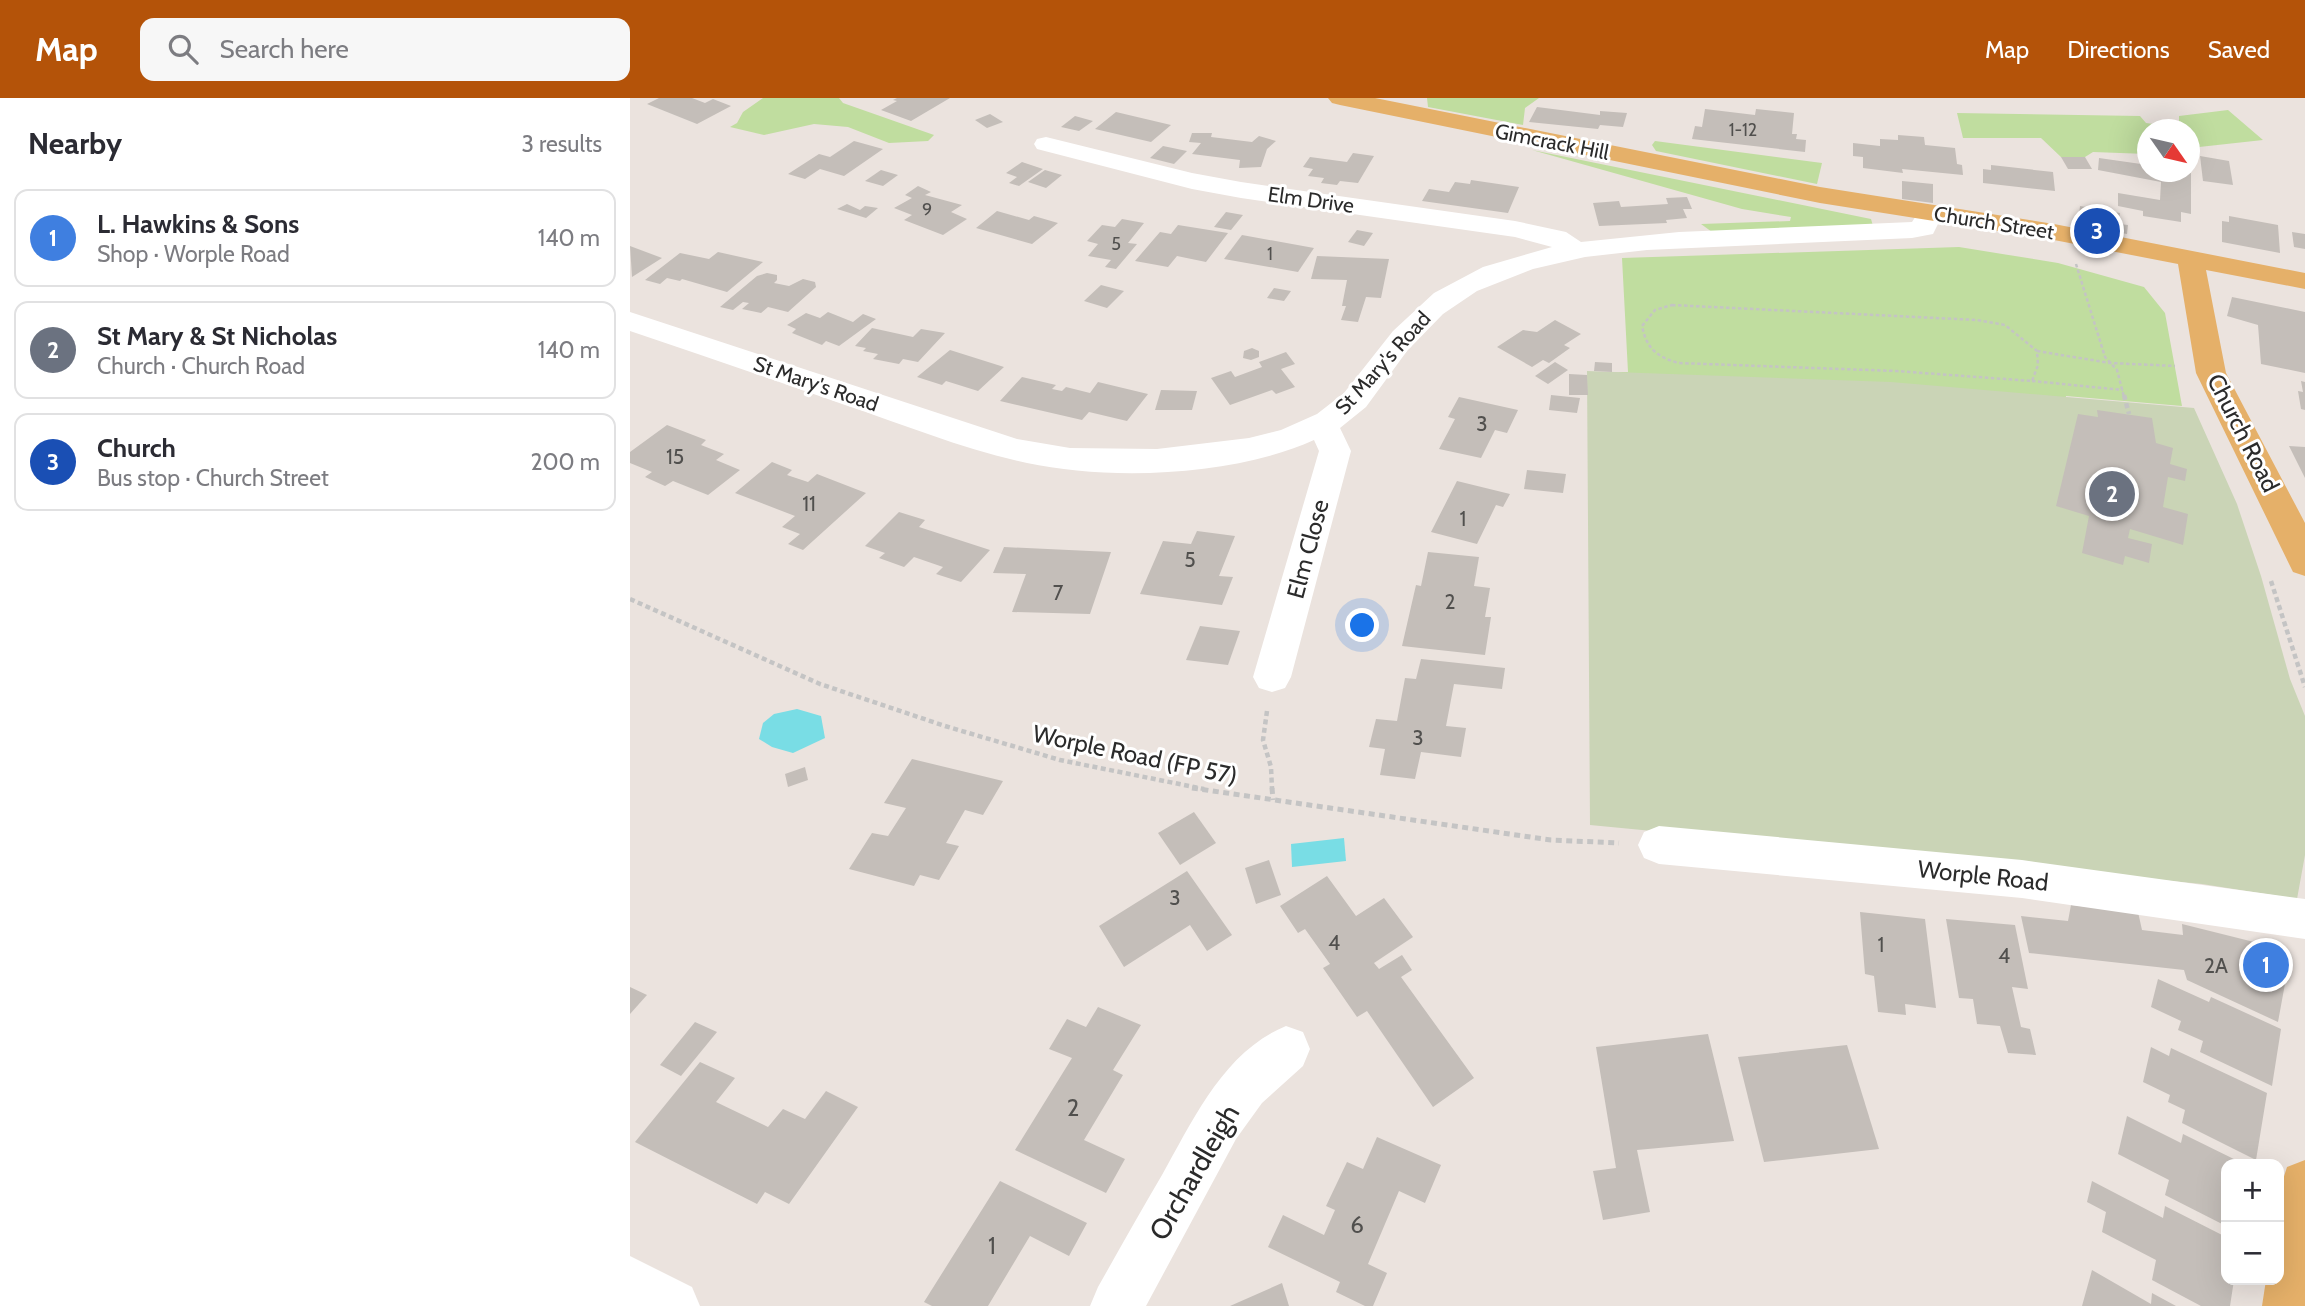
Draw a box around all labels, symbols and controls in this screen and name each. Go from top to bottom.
search box [140,18,630,81]
text: Map [35,29,98,69]
icon: search [164,30,202,68]
text: Search here [220,33,349,65]
text: Map [1985,35,2029,64]
text: Directions [2067,35,2170,64]
text: Saved [2208,35,2270,64]
street label: Gimcrack Hill [1493,118,1611,165]
house number: 1-12 [1729,119,1757,141]
north arrow [2137,119,2200,182]
text: Nearby [28,125,122,162]
text: 3 results [521,130,602,158]
street label: Elm Drive [1266,181,1356,218]
house number: 9 [922,199,932,221]
street label: Church Street [1932,201,2056,244]
pin: 3 [2074,205,2120,257]
text: L. Hawkins & Sons [97,208,299,240]
text: 1 [49,224,57,252]
text: 140 m [538,224,600,252]
house number: 5 [1111,233,1121,255]
text: Shop · Worple Road [97,240,290,268]
house number: 1 [1267,243,1273,265]
street label: St Mary's Road [1330,306,1436,419]
text: St Mary & St Nicholas [97,320,337,352]
text: 2 [47,336,59,364]
text: 140 m [538,336,600,364]
street label: St Mary's Road [750,350,882,417]
text: Church · Church Road [97,352,305,380]
street label: Church Road [2201,369,2286,497]
house number: 3 [1476,411,1488,436]
text: Church [97,432,176,464]
house number: 15 [666,444,684,469]
text: 3 [47,448,59,476]
text: 200 m [530,448,600,476]
text: Bus stop · Church Street [97,464,329,492]
pin: 2 [2089,468,2135,520]
house number: 11 [802,491,816,516]
street label: Elm Close [1280,496,1335,601]
house number: 1 [1460,506,1466,531]
house number: 5 [1184,547,1196,572]
house number: 7 [1053,580,1064,605]
house number: 2 [1444,589,1456,614]
your location [1345,608,1379,642]
street label: Worple Road (FP 57) [1030,719,1240,790]
house number: 3 [1412,725,1424,750]
street label: Worple Road [1916,854,2050,897]
house number: 3 [1169,885,1181,910]
house number: 4 [1328,930,1340,955]
house number: 1 [1878,932,1884,957]
pin: 1 [2243,939,2289,991]
house number: 4 [1998,943,2010,968]
house number: 2A [2204,953,2228,978]
house number: 2 [1067,1093,1079,1122]
street label: Orchardleigh [1142,1098,1246,1246]
map controls [2221,1159,2284,1285]
button: + [2221,1159,2284,1222]
house number: 6 [1350,1210,1364,1239]
button: − [2221,1222,2284,1285]
house number: 1 [988,1231,996,1260]

